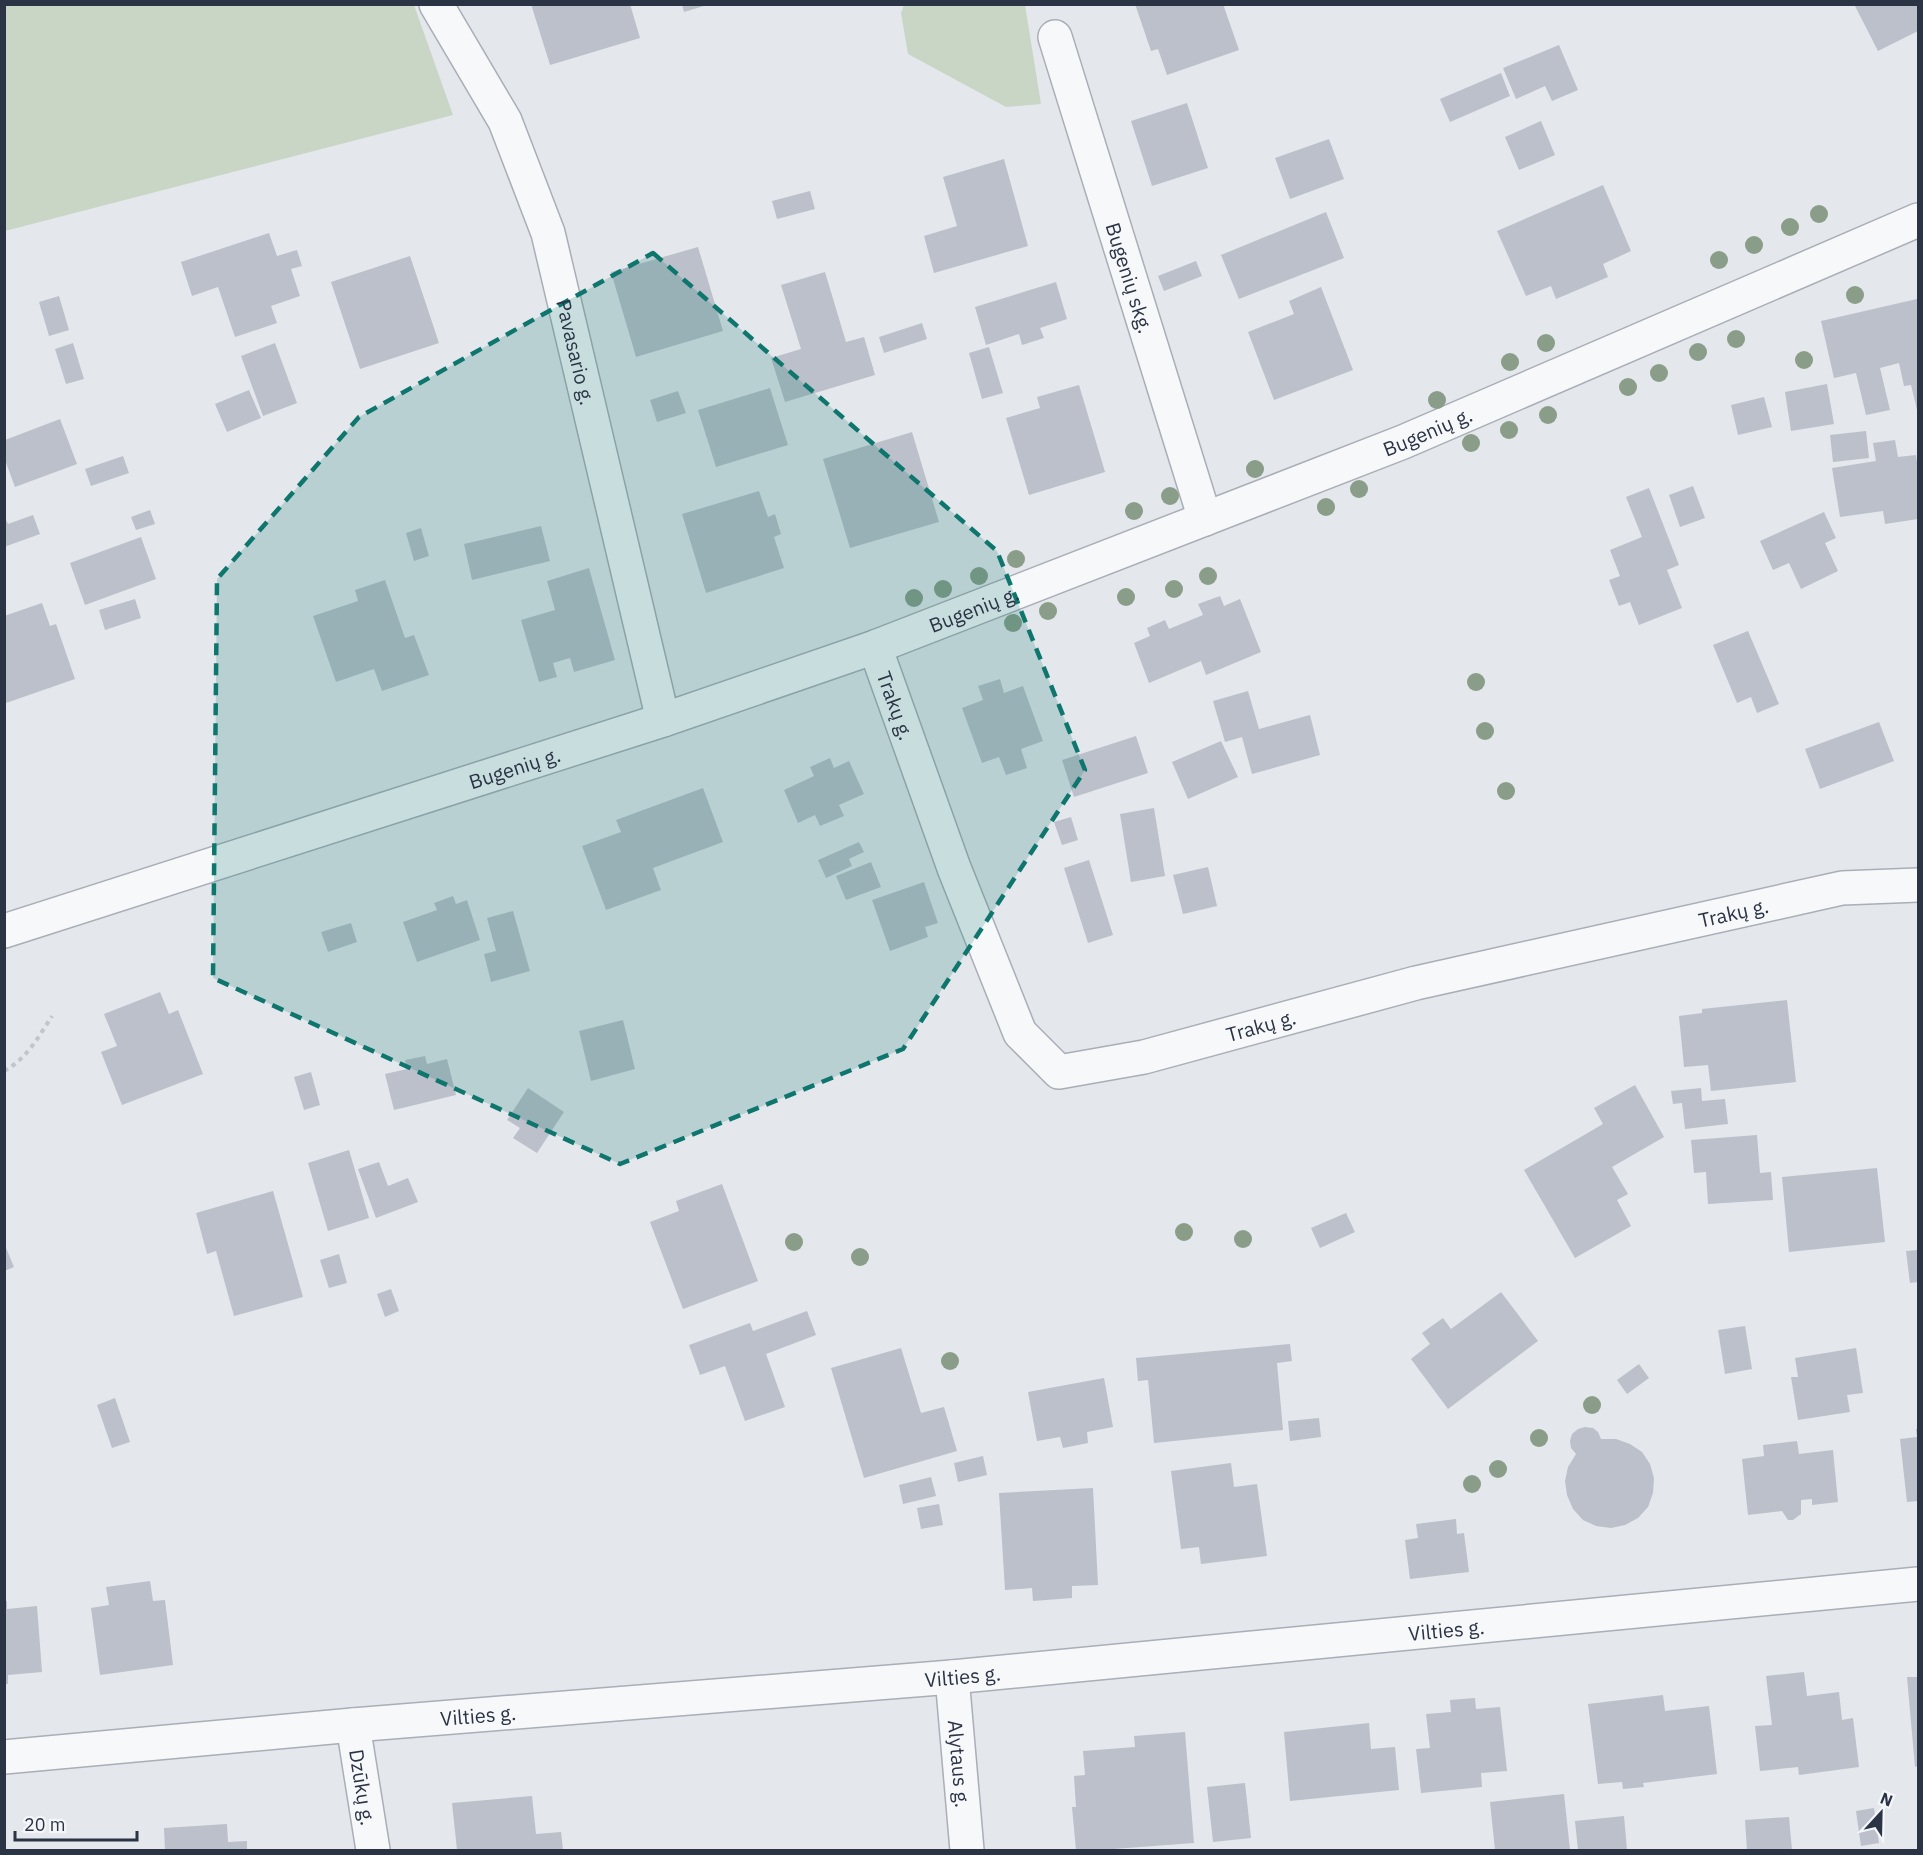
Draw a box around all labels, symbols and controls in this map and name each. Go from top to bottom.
street label: Bugenių skg. [1100,219,1160,336]
street label: Pavasario g. [551,296,602,407]
street label: Bugenių g. [1379,400,1476,462]
street label: Bugenių g. [925,579,1023,638]
street label: Trakų g. [871,667,921,743]
street label: Bugenių g. [465,740,564,795]
street label: Trakų g. [1696,891,1771,933]
street label: Trakų g. [1223,1003,1299,1048]
street label: Vilties g. [1407,1612,1486,1647]
street label: Vilties g. [923,1659,1002,1693]
street label: Vilties g. [439,1698,517,1731]
street label: Alytaus g. [942,1719,977,1809]
street label: Dzūkų g. [344,1747,382,1827]
north arrow [1851,1783,1911,1843]
text: N [1877,1788,1896,1811]
scale bar [15,1804,136,1842]
text: 20 m [24,1813,66,1836]

